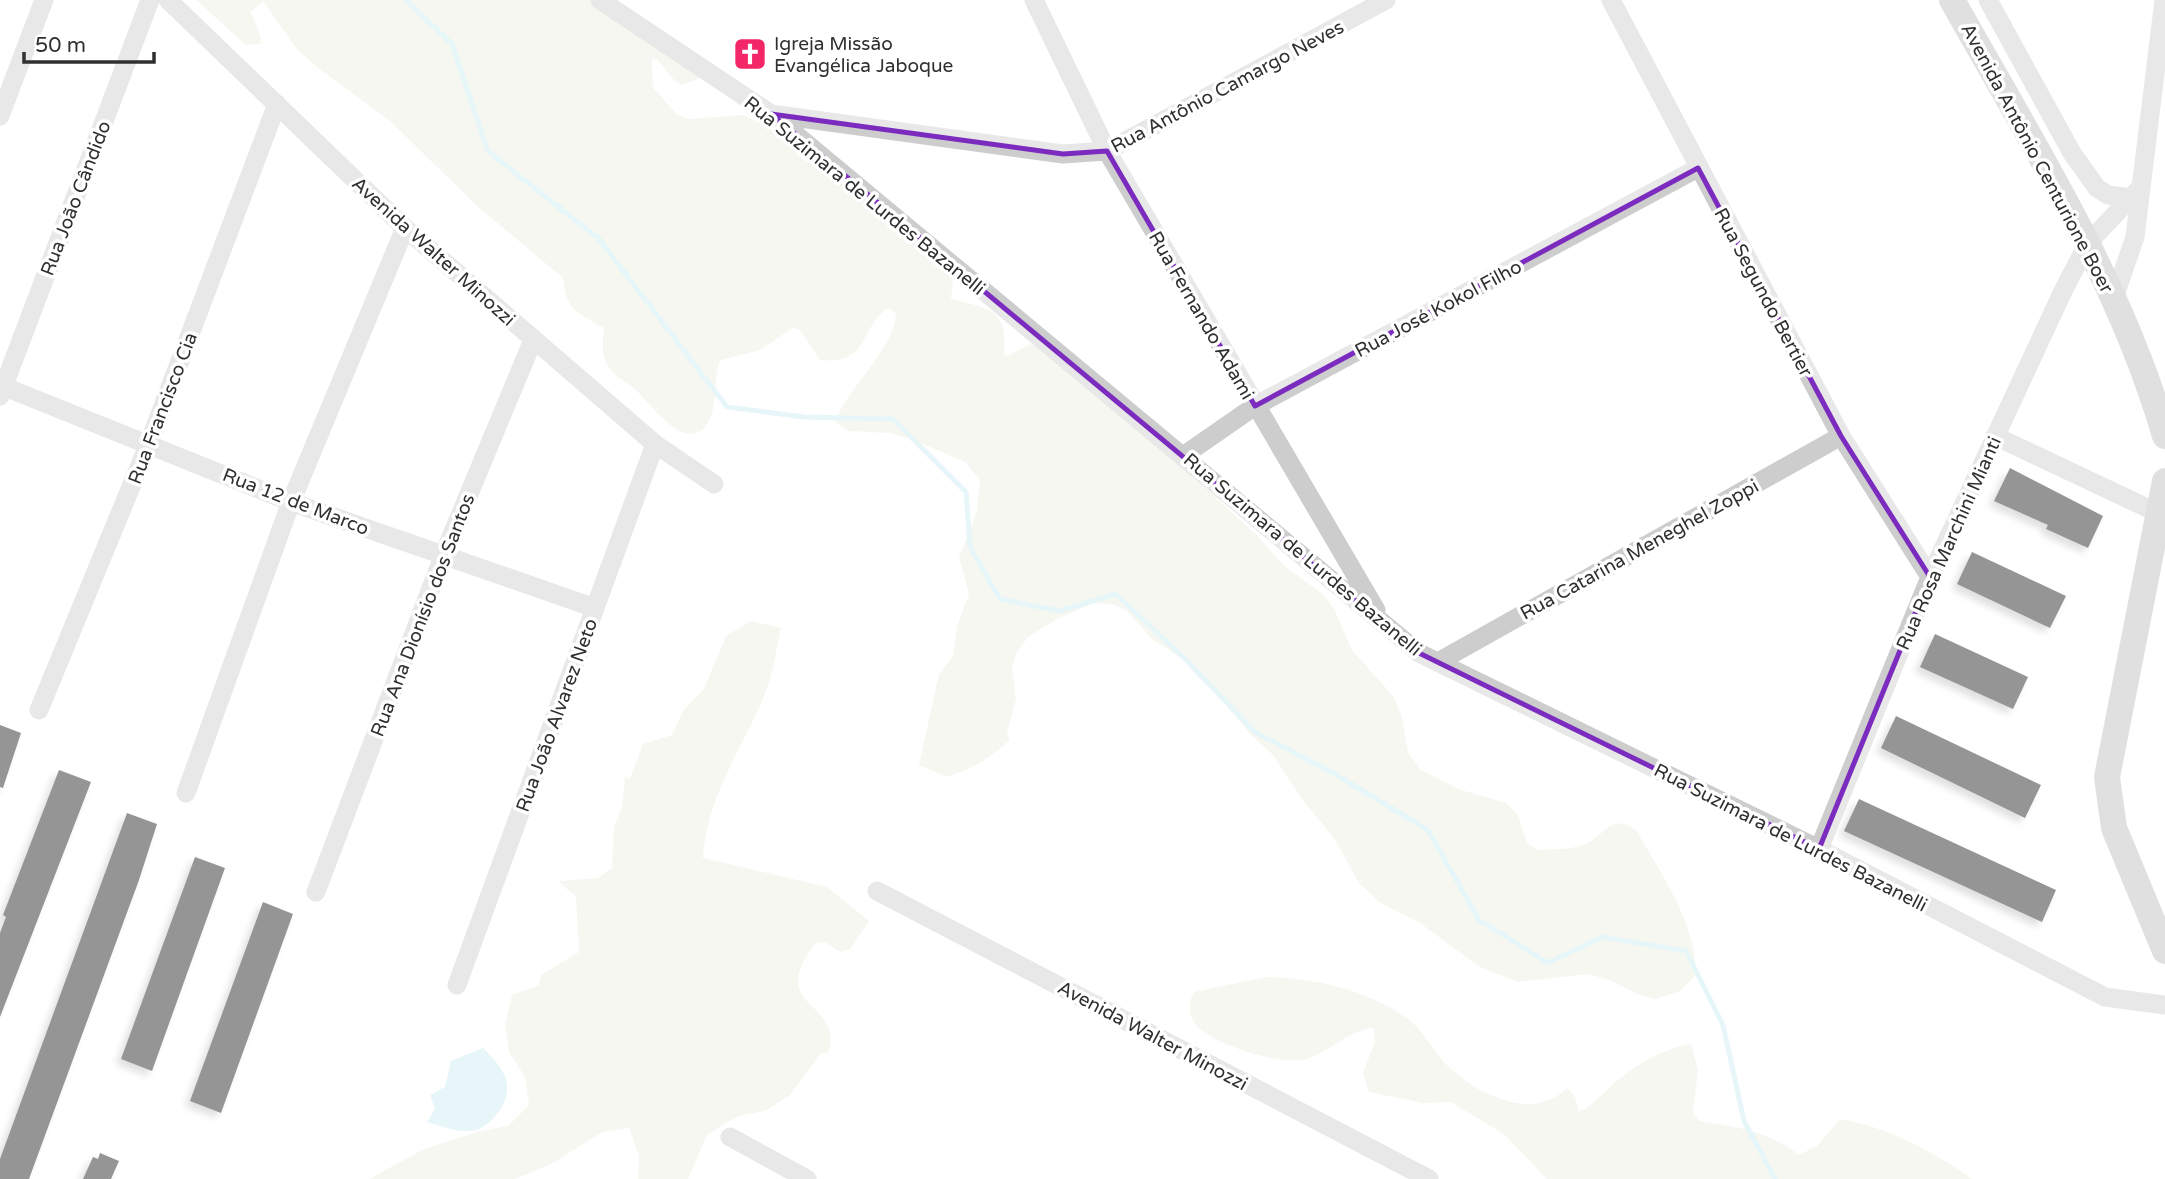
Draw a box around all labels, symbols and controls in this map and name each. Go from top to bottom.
street label: Rua Antônio Camargo Neves [1107,16,1348,158]
street label: Avenida Antônio Centurione Boer [1956,20,2118,298]
scale bar [24,21,154,65]
text: 50 m [35,33,86,58]
place label: Igreja Missão Evangélica Jaboque [774,33,953,77]
church icon: Igreja Missão Evangélica Jaboque [731,35,769,73]
street label: Rua Suzimara de Lurdes Bazanelli [740,92,989,300]
street label: Rua João Cândido [36,118,116,279]
street label: Avenida Walter Minozzi [347,173,519,331]
street label: Rua Segundo Bertier [1709,204,1817,381]
street label: Rua Fernando Adami [1144,227,1258,404]
street label: Rua José Kokol Filho [1351,256,1526,362]
street label: Rua Francisco Cia [124,330,202,487]
street label: Rua Rosa Marchini Mianti [1892,433,2006,653]
street label: Rua Suzimara de Lurdes Bazanelli [1179,449,1426,661]
street label: Rua 12 de Marco [219,464,372,540]
street label: Rua Catarina Meneghel Zoppi [1516,475,1762,625]
street label: Rua Ana Dionísio dos Santos [366,491,479,740]
street label: Rua João Alvarez Neto [512,616,602,815]
street label: Rua Suzimara de Lurdes Bazanelli [1650,759,1931,917]
street label: Avenida Walter Minozzi [1054,976,1251,1095]

